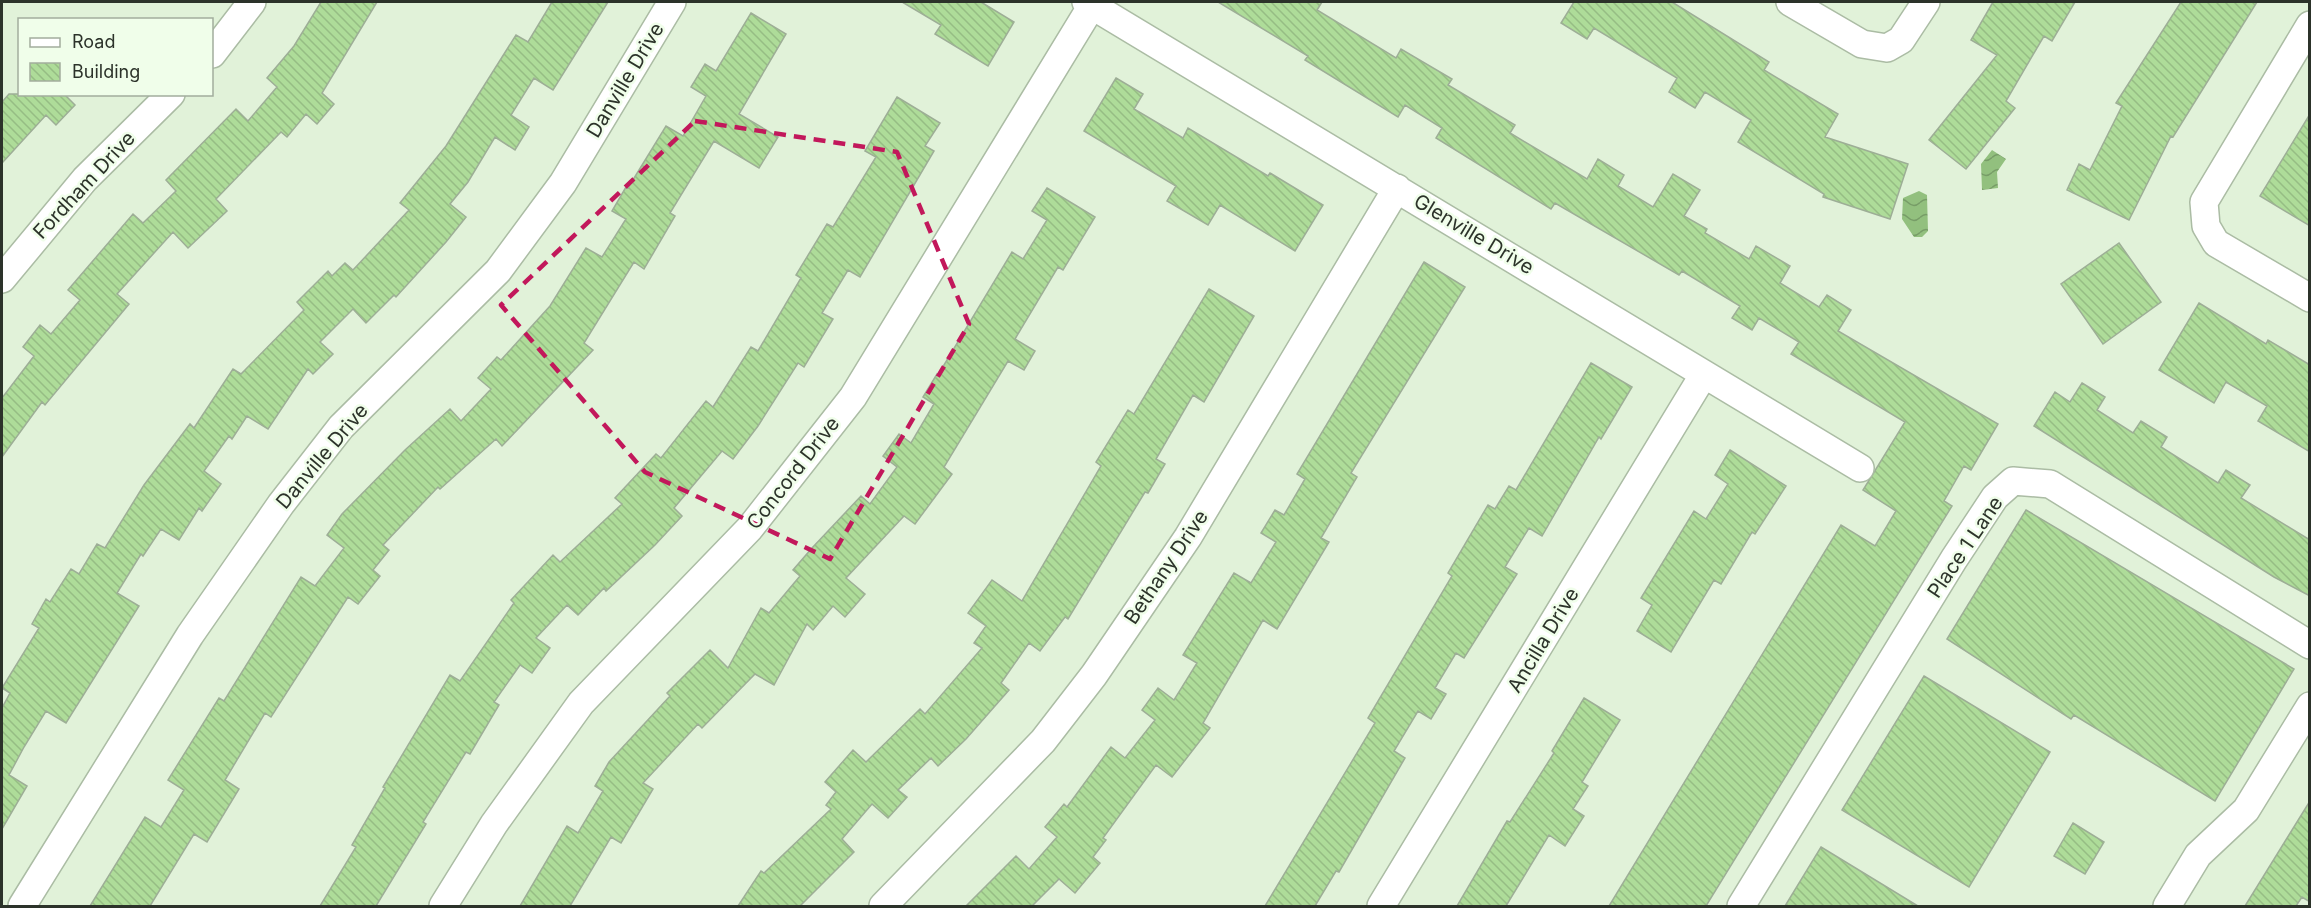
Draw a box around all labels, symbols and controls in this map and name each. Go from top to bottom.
legend [18,18,213,96]
street label: Danville Drive [581,18,669,142]
text: Road [72,31,115,52]
text: Building [72,61,140,82]
street label: Fordham Drive [28,126,140,244]
street label: Glenville Drive [1410,189,1538,279]
street label: Danville Drive [271,399,373,513]
street label: Concord Drive [742,412,844,534]
street label: Place 1 Lane [1922,492,2008,602]
street label: Bethany Drive [1119,505,1213,629]
street label: Ancilla Drive [1502,583,1584,697]

